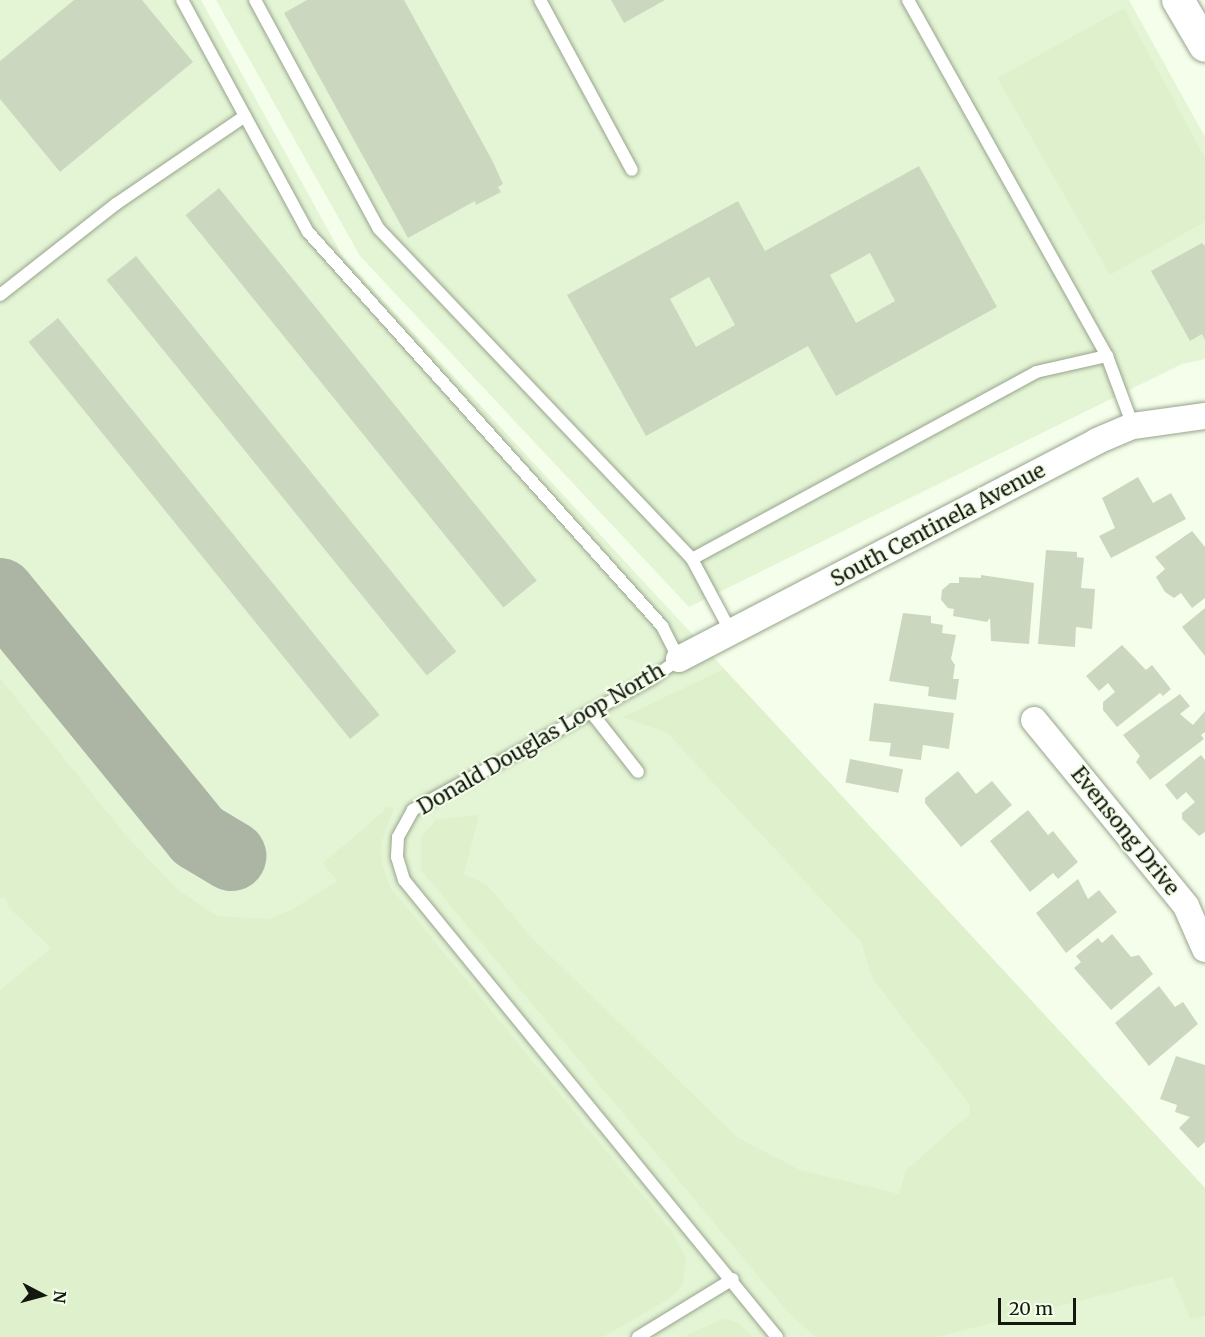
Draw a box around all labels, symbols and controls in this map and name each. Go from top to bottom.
street label: South Centinela Avenue [826,458,1050,592]
street label: Donald Douglas Loop North [413,658,669,820]
street label: Evensong Drive [1066,762,1184,900]
north arrow [12,1265,72,1325]
scale bar [1001,1286,1079,1324]
text: N [49,1290,71,1304]
text: 20 m [1009,1297,1053,1320]

